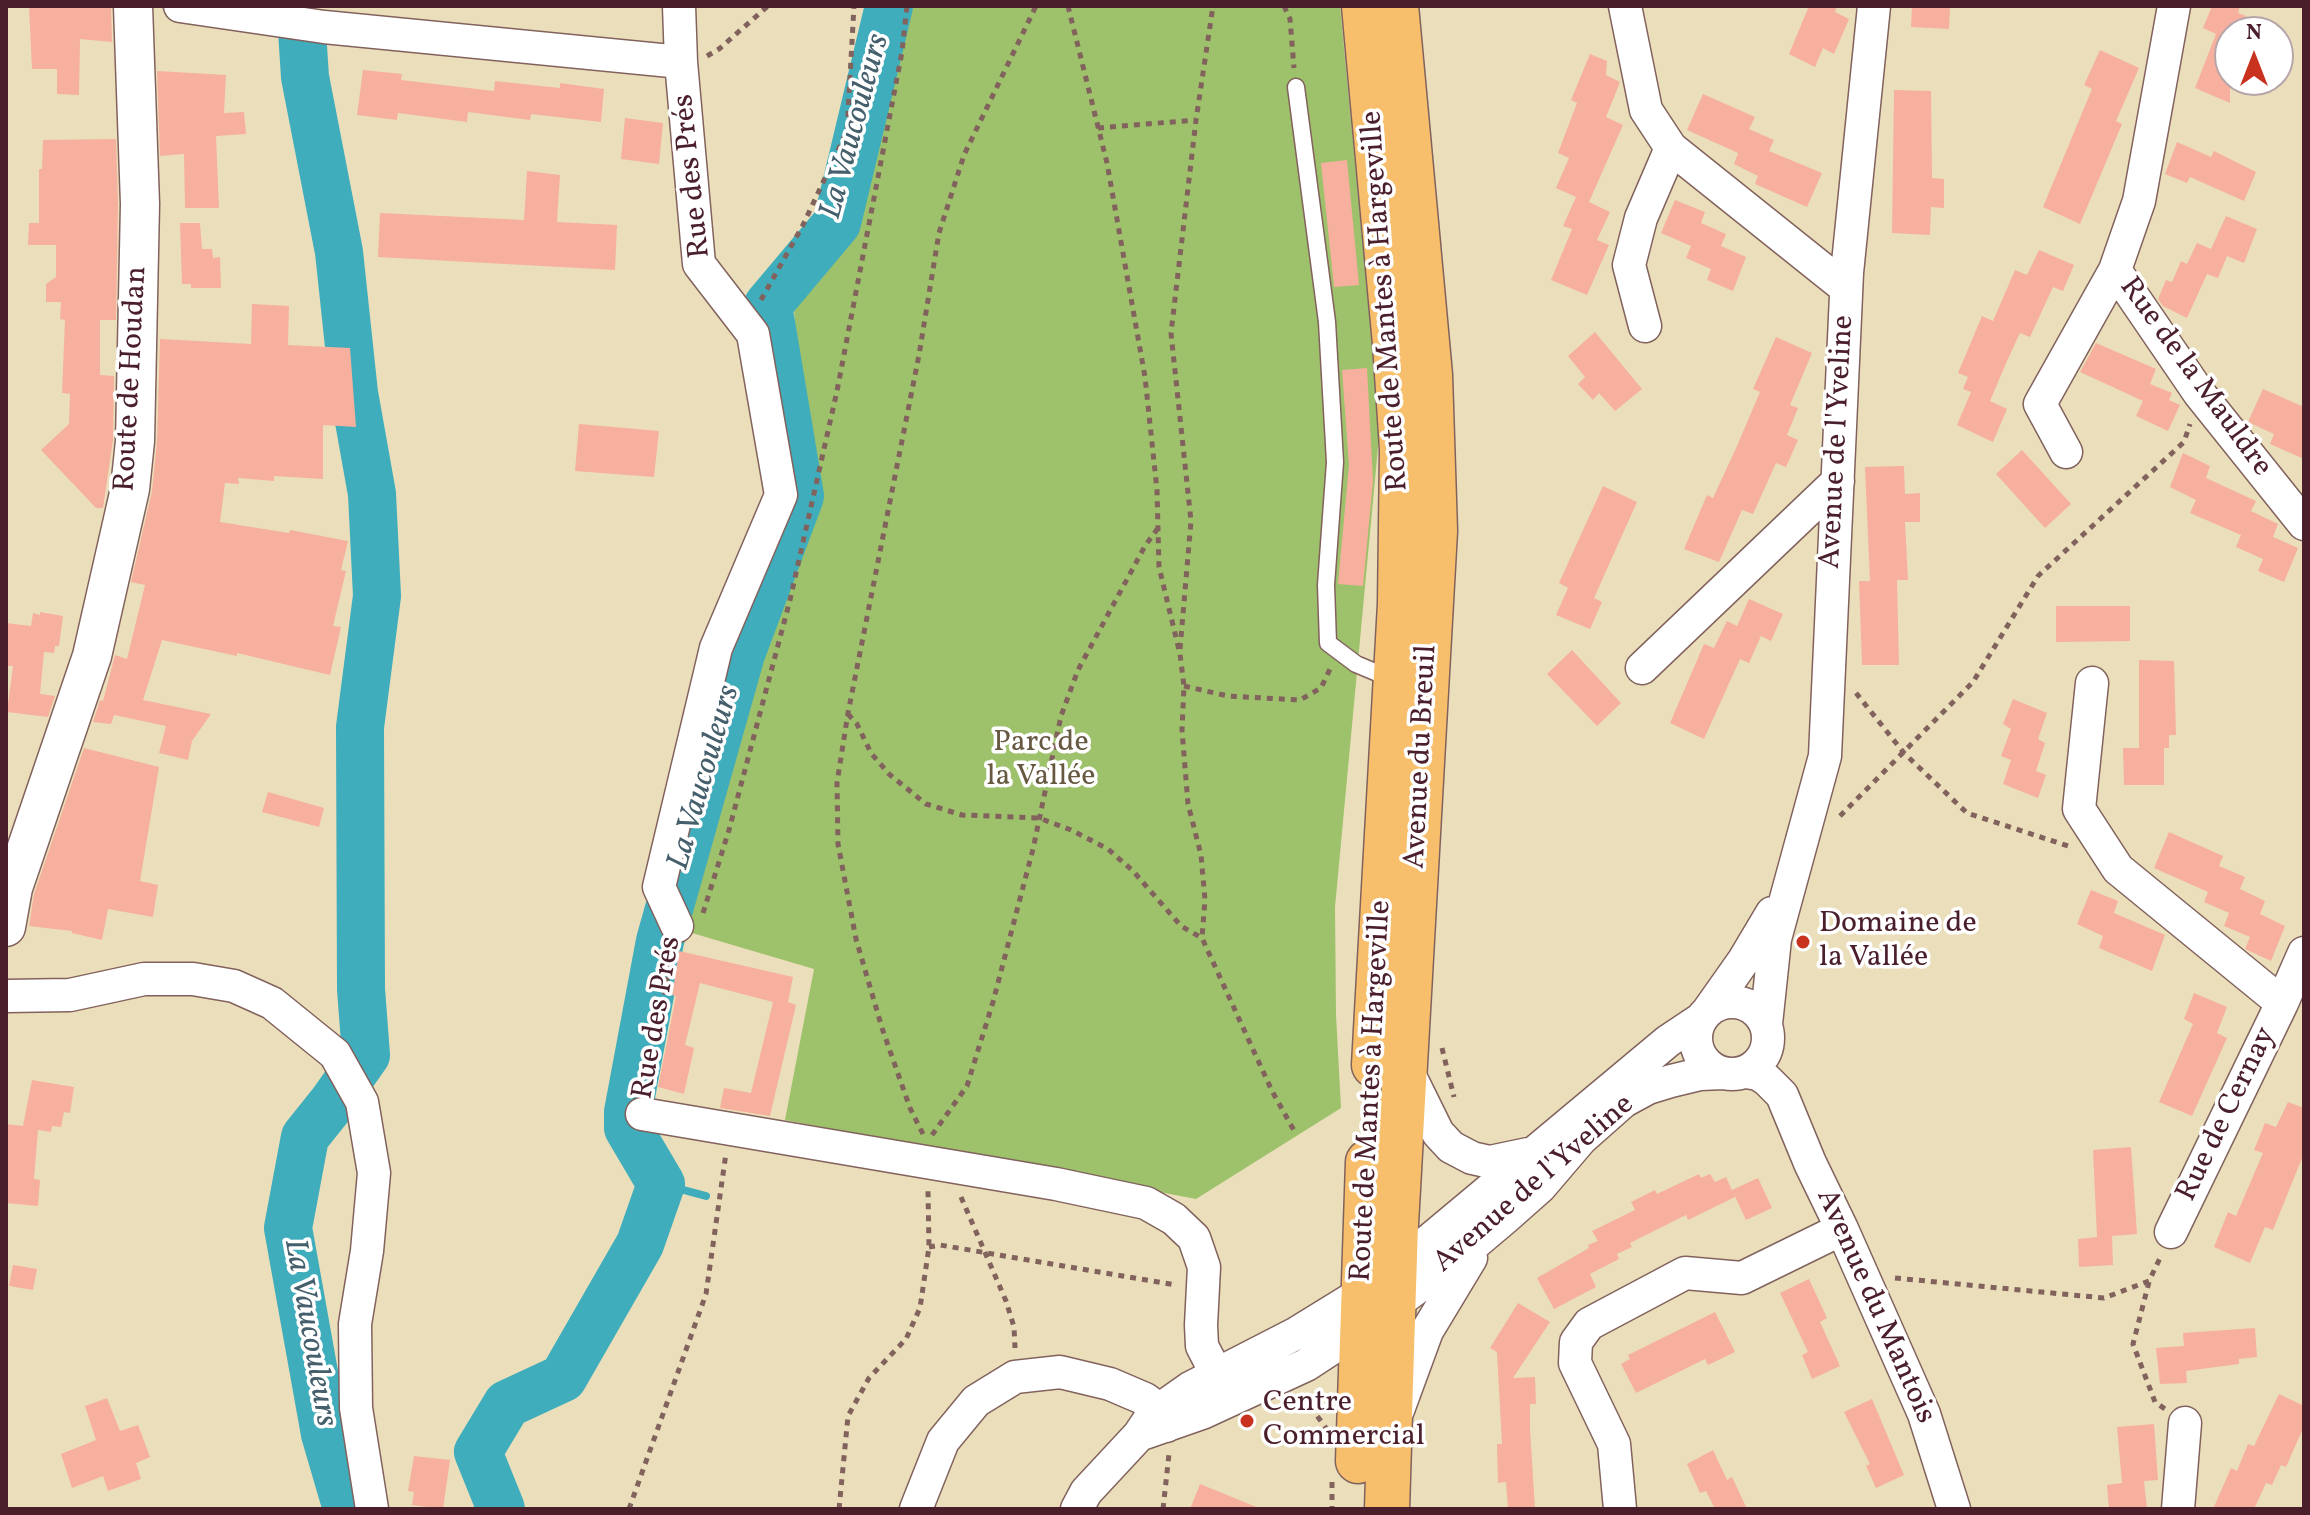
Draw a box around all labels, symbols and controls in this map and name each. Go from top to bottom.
north arrow [2214,16,2294,96]
text: N [2246,18,2262,49]
water label: La Vaucouleurs [814,30,900,224]
street label: Rue des Prés [667,92,721,260]
street label: Route de Mantes à Hargeville [1356,109,1418,493]
street label: Route de Houdan [109,265,157,493]
street label: Rue de la Mauldre [2110,271,2278,485]
street label: Avenue de l'Yveline [1814,314,1864,570]
street label: Avenue du Breuil [1399,644,1447,870]
water label: La Vaucouleurs [661,681,751,875]
park label: Parc de la Vallée [986,726,1096,796]
street label: Route de Mantes à Hargeville [1345,899,1401,1283]
place label: Domaine de la Vallée [1819,907,1977,978]
marker: Domaine de la Vallée [1794,933,1812,951]
street label: Rue des Prés [627,934,691,1102]
street label: Rue de Cernay [2170,1022,2286,1208]
street label: Avenue de l'Yveline [1427,1088,1643,1282]
street label: Avenue du Mantois [1806,1184,1942,1430]
water label: La Vaucouleurs [273,1236,343,1430]
place label: Centre Commercial [1263,1386,1425,1456]
marker: Centre Commercial [1238,1412,1256,1430]

